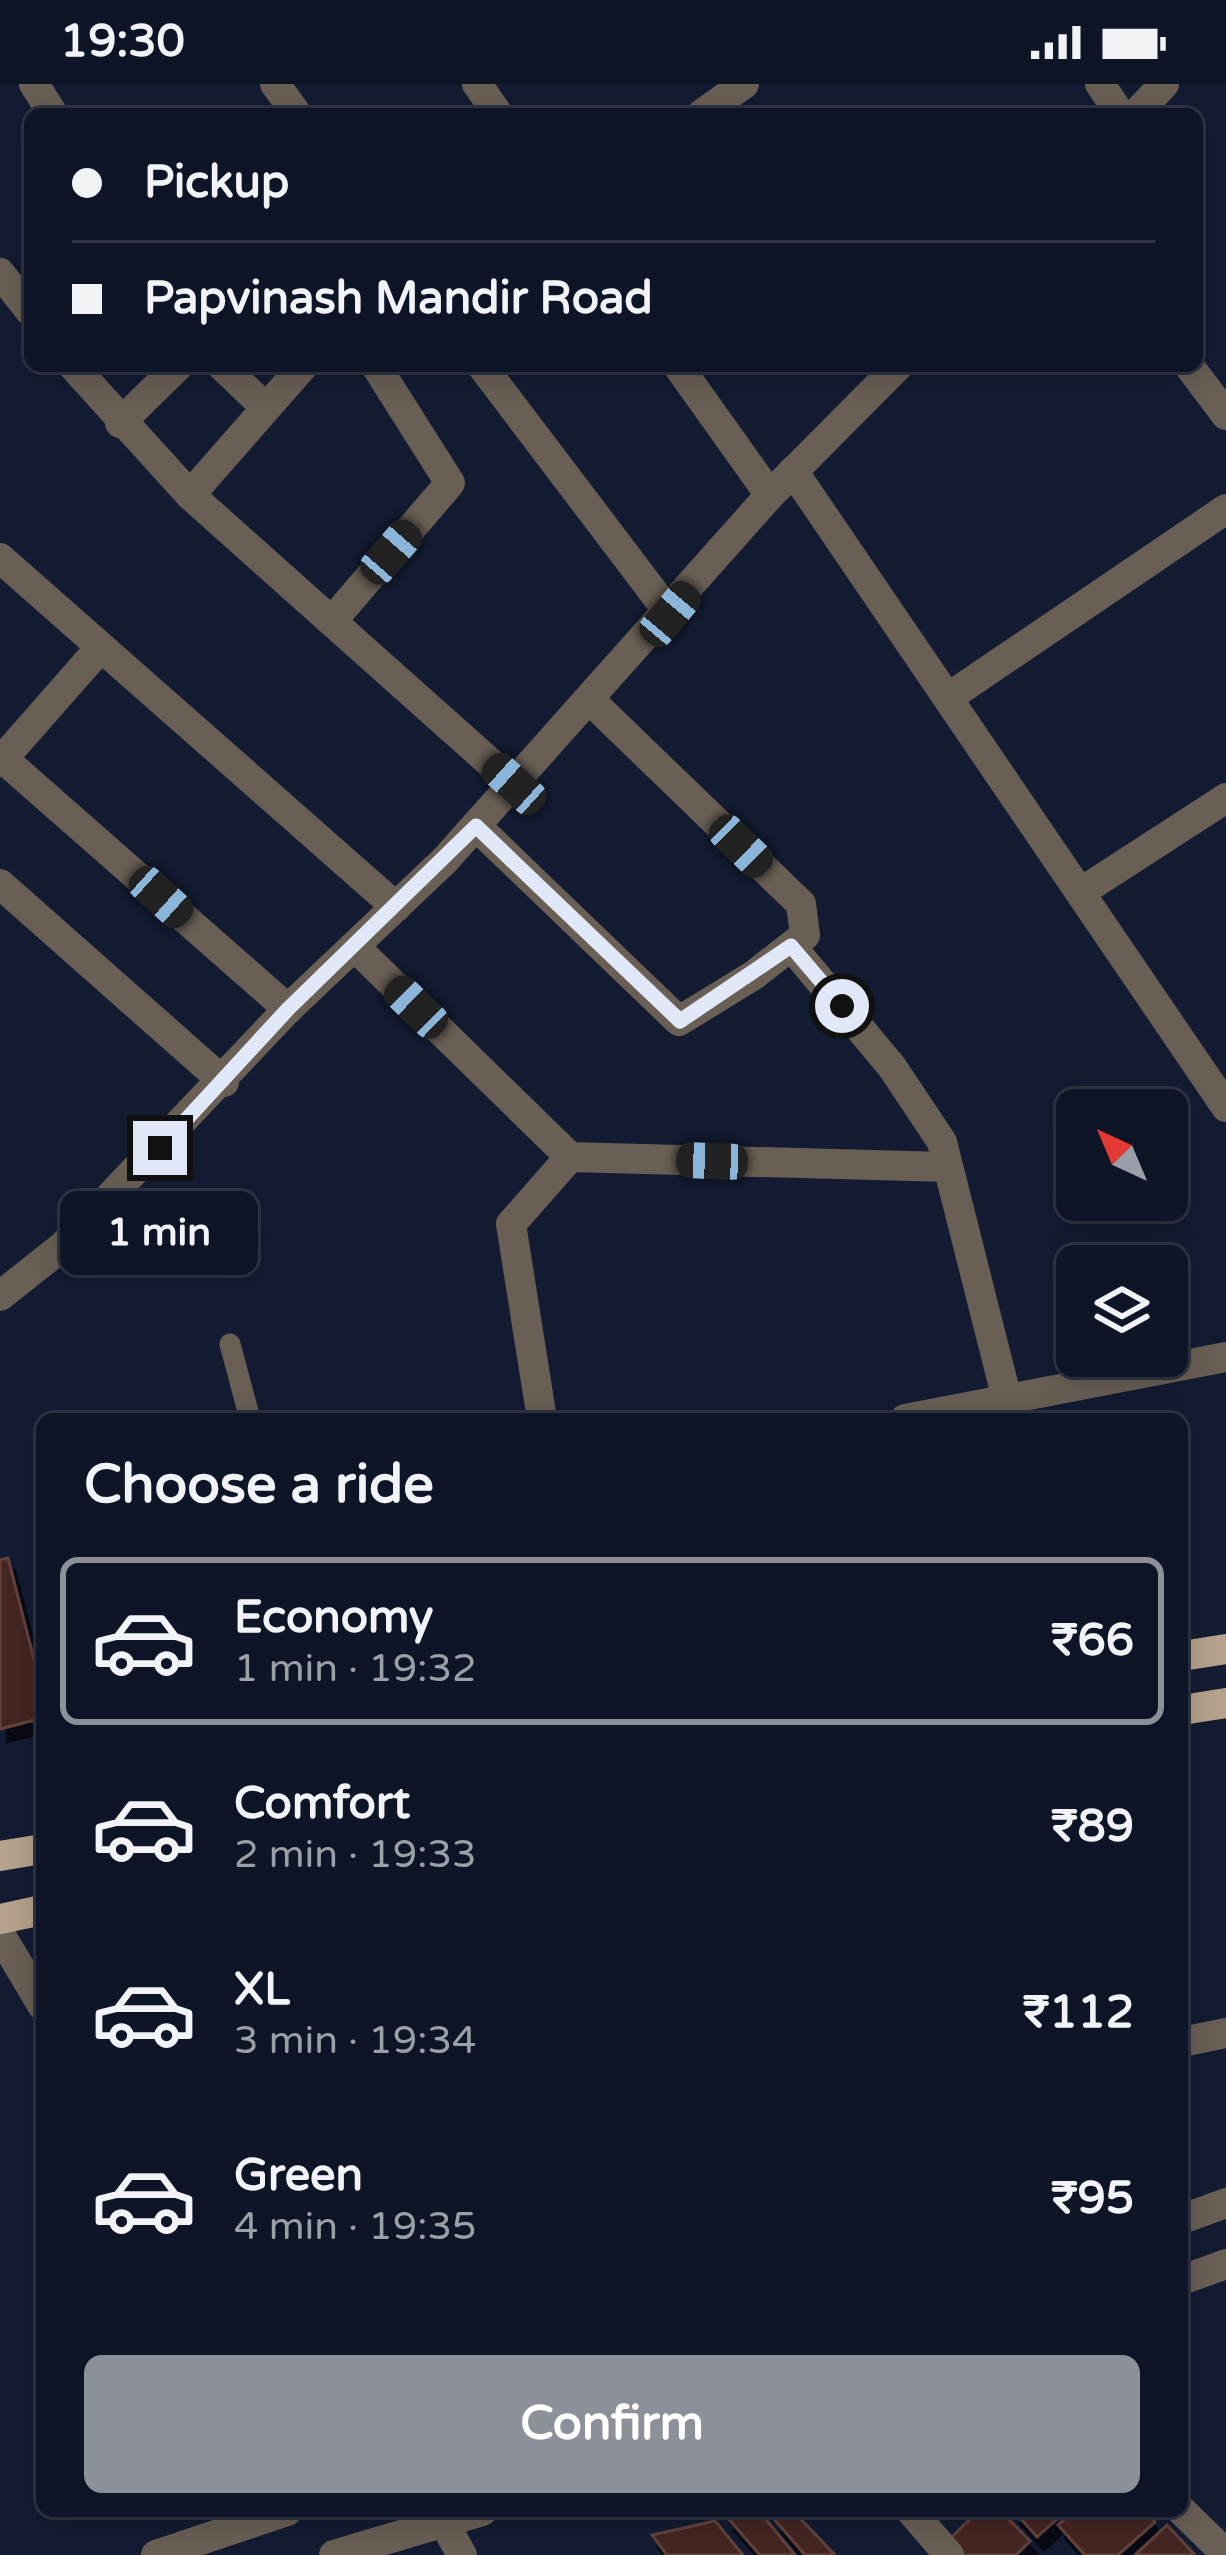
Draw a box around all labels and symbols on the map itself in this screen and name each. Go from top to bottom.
car [354,513,428,591]
car [633,575,707,653]
car [475,747,553,821]
car [703,808,779,884]
car [122,860,200,934]
car [378,969,454,1045]
route start [815,979,869,1033]
north arrow [1056,1089,1188,1221]
route end [133,1121,187,1175]
car [675,1142,749,1180]
callout: 1 min [61,1190,259,1274]

